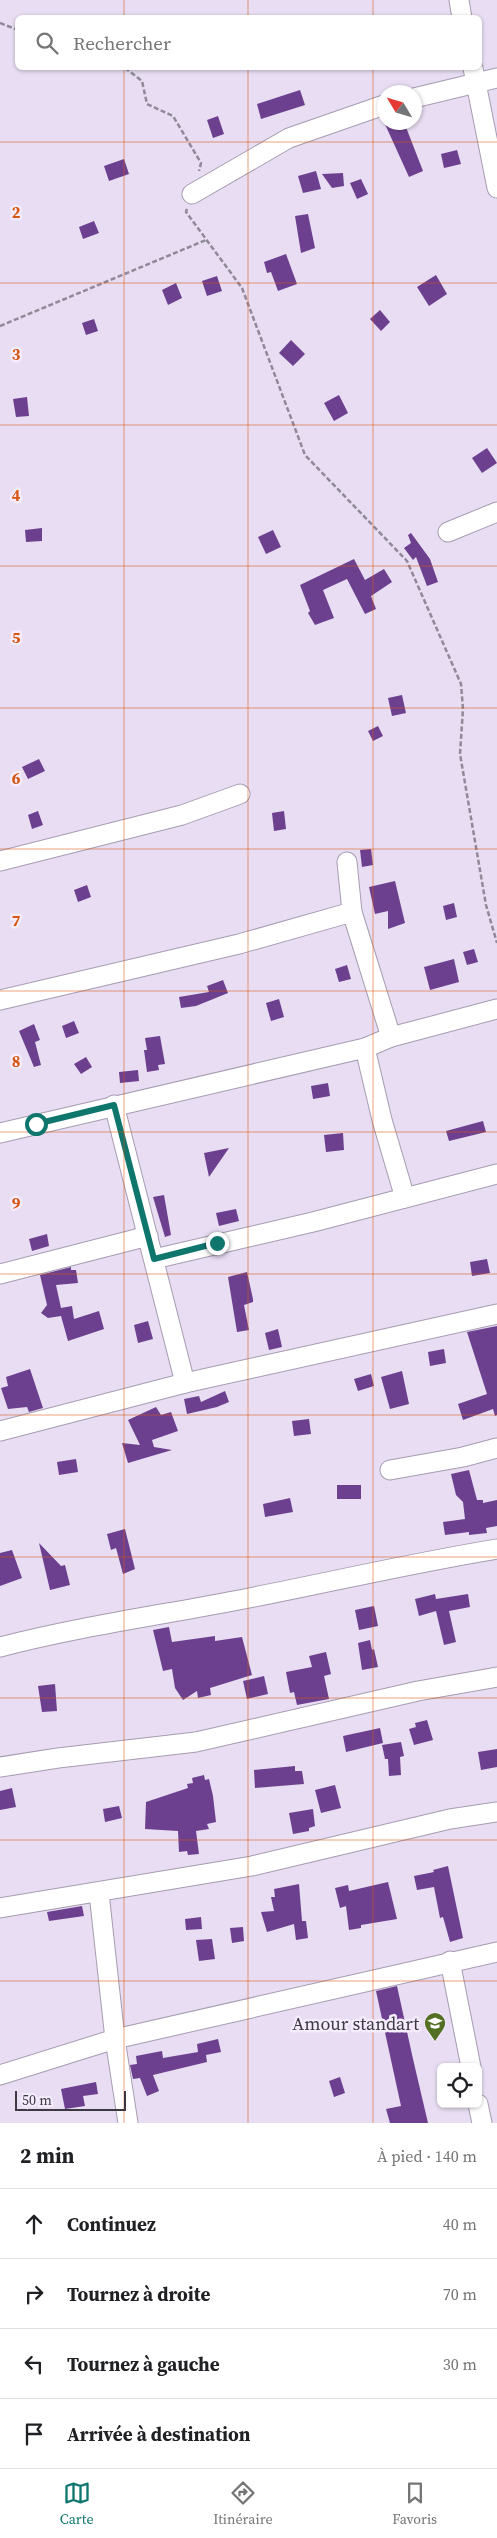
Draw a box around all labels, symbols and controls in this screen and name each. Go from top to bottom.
search box [15,15,482,70]
icon: search [33,29,61,57]
text: Rechercher [73,30,171,56]
north arrow [377,85,422,130]
text: 2 [12,201,21,223]
text: 3 [12,343,21,365]
text: 4 [12,484,21,506]
text: 5 [12,626,21,648]
text: 6 [12,767,21,789]
text: 7 [12,909,21,931]
text: 8 [12,1050,20,1072]
route start [25,1113,48,1136]
text: 9 [12,1192,21,1214]
route end [206,1232,229,1255]
place label: Amour standart [292,2011,419,2036]
school or university icon: Amour standart [423,2011,447,2042]
map controls [437,2063,482,2108]
button: locate [437,2063,482,2108]
scale bar [15,2088,126,2111]
text: 50 m [22,2090,52,2110]
text: 2 min [20,2141,75,2170]
text: À pied · 140 m [377,2145,477,2167]
icon: ahead [20,2210,48,2238]
text: Continuez [67,2211,156,2237]
text: 40 m [443,2213,477,2235]
icon: right [20,2280,48,2308]
text: Tournez à droite [67,2281,210,2307]
text: 70 m [443,2283,477,2305]
icon: left [20,2350,48,2378]
text: Tournez à gauche [67,2351,220,2377]
text: 30 m [443,2353,477,2375]
icon: arrive [20,2420,48,2448]
text: Arrivée à destination [67,2421,250,2447]
tab: Carte [60,2479,94,2529]
tab: Itinéraire [213,2479,273,2529]
tab: Favoris [392,2479,437,2529]

